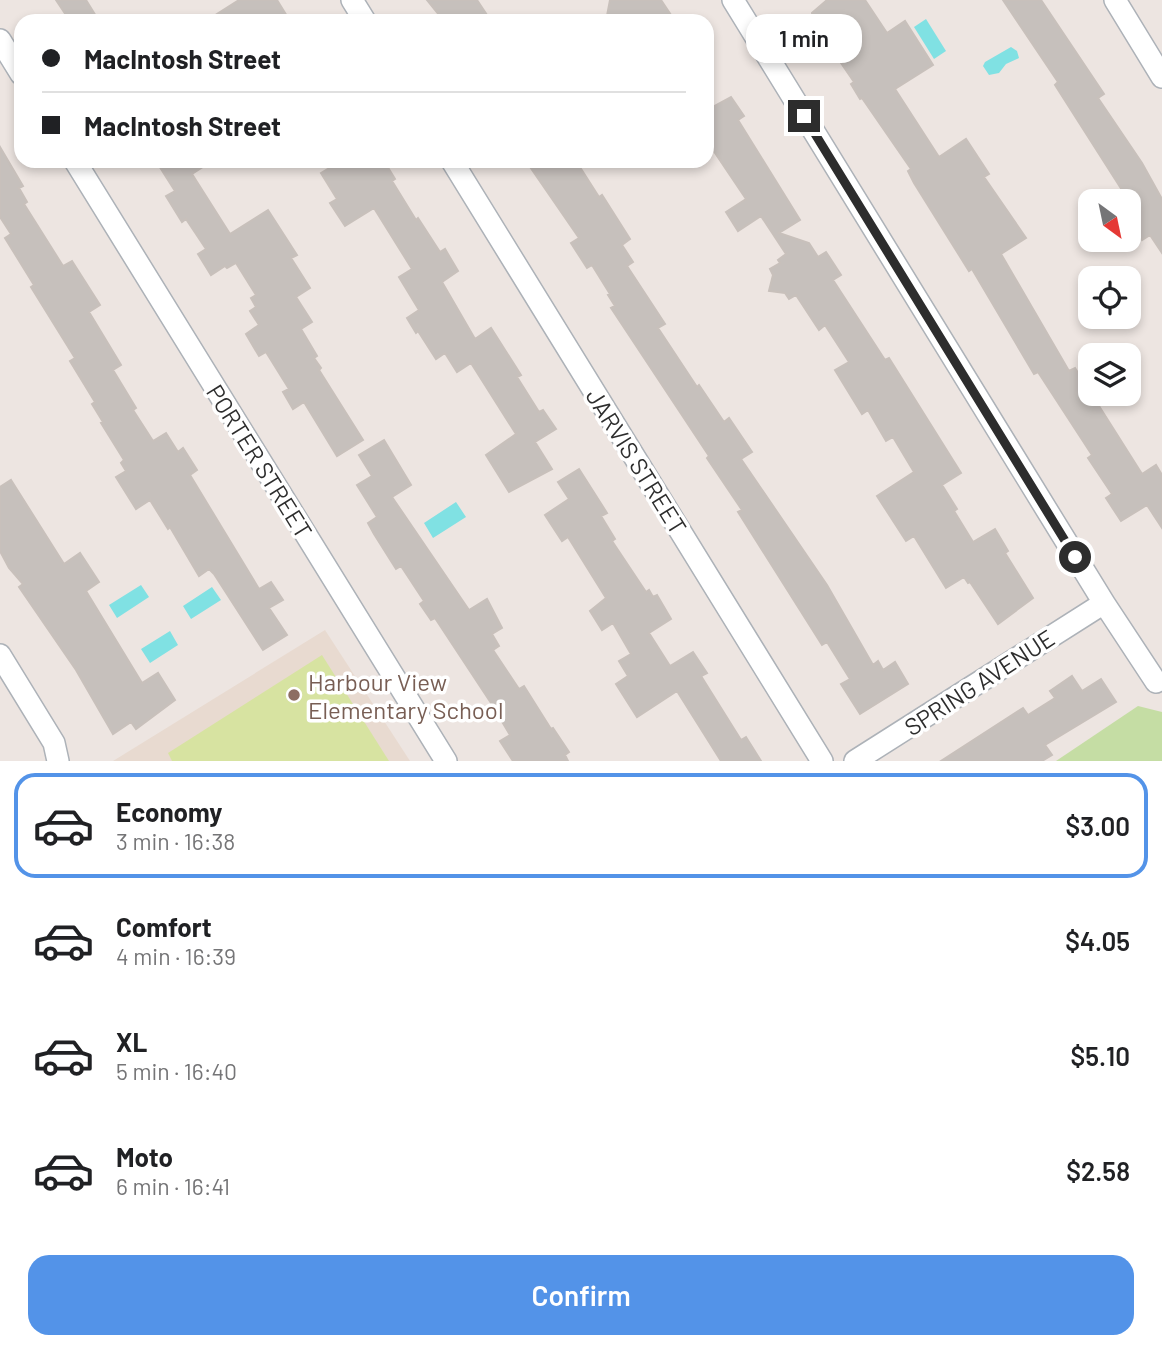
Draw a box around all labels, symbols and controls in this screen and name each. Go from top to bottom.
callout: 1 min [746,15,862,64]
text: 1 min [779,24,829,52]
text: MacIntosh Street [84,43,281,74]
route end [788,100,820,132]
text: MacIntosh Street [84,110,281,141]
north arrow [1078,189,1141,252]
map controls [1078,189,1141,406]
button: locate [1078,266,1141,329]
button: layers [1078,343,1141,406]
street label: PORTER STREET [201,379,319,543]
street label: JARVIS STREET [581,383,693,539]
route start [1059,541,1091,573]
street label: SPRING AVENUE [899,623,1059,741]
place label: Harbour View Elementary School [308,667,503,724]
marker: Harbour View Elementary School [286,687,302,703]
icon: car [32,794,95,857]
text: Economy [116,796,222,827]
text: $3.00 [1066,810,1130,841]
text: 3 min · 16:38 [116,827,235,855]
icon: car [32,909,95,972]
text: Comfort [116,911,212,942]
text: $4.05 [1065,925,1130,956]
text: 4 min · 16:39 [116,942,236,970]
icon: car [32,1024,95,1087]
text: XL [116,1026,147,1057]
text: $5.10 [1070,1040,1130,1071]
text: 5 min · 16:40 [116,1057,237,1085]
icon: car [32,1139,95,1202]
text: Moto [116,1141,173,1172]
text: $2.58 [1066,1155,1130,1186]
text: 6 min · 16:41 [116,1172,230,1200]
button: Confirm [28,1255,1134,1335]

